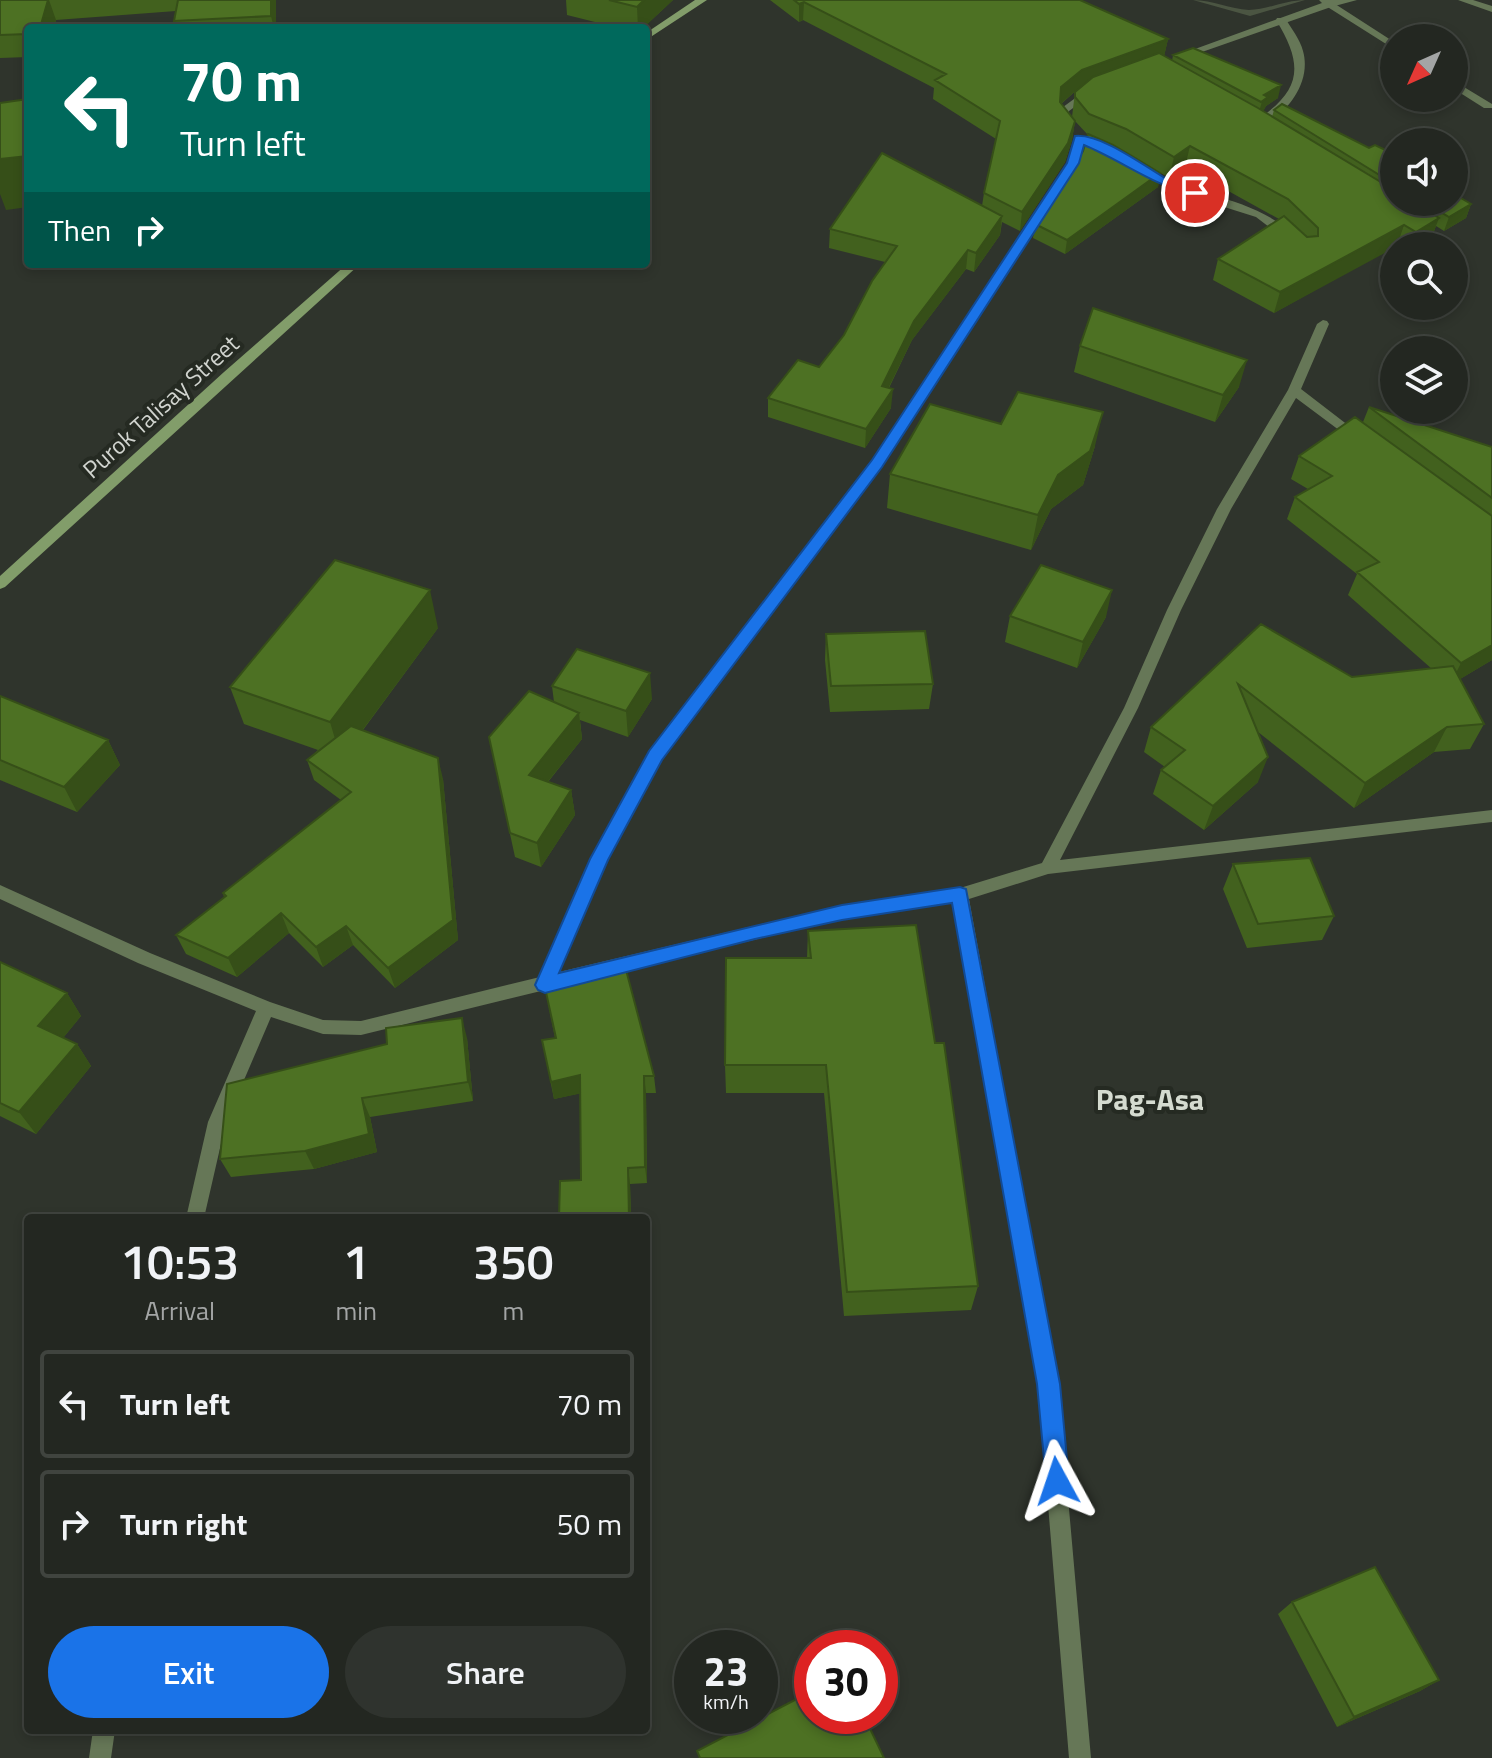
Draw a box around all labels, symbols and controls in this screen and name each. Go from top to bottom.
north arrow [1380,24,1468,112]
map controls [1380,24,1468,424]
text: 70 m [180,38,302,123]
icon: left [48,56,152,160]
text: Turn left [180,115,306,170]
button: sound [1380,128,1468,216]
pin [1161,159,1229,227]
icon: arrive [1173,171,1217,215]
text: Then [48,207,111,253]
icon: right [127,208,171,252]
button: search [1380,232,1468,320]
street label: Purok Talisay Street [74,326,247,486]
button: layers [1380,336,1468,424]
district label: Pag-Asa [1096,1076,1204,1122]
text: 10:53 [120,1225,239,1298]
text: 1 [343,1225,370,1298]
text: 350 [473,1225,554,1298]
text: Arrival [144,1291,215,1330]
text: min [335,1291,377,1330]
text: m [503,1291,524,1330]
text: Turn left [120,1381,230,1427]
text: 70 m [557,1381,622,1427]
icon: left [52,1382,96,1426]
position arrow [1015,1439,1099,1523]
text: Turn right [120,1501,248,1547]
text: 50 m [557,1501,622,1547]
icon: right [52,1502,96,1546]
button: Exit [48,1626,329,1718]
button: Share [345,1626,626,1718]
speed limit sign: 30 [794,1630,898,1734]
text: 23 [704,1641,748,1702]
text: km/h [703,1686,749,1717]

